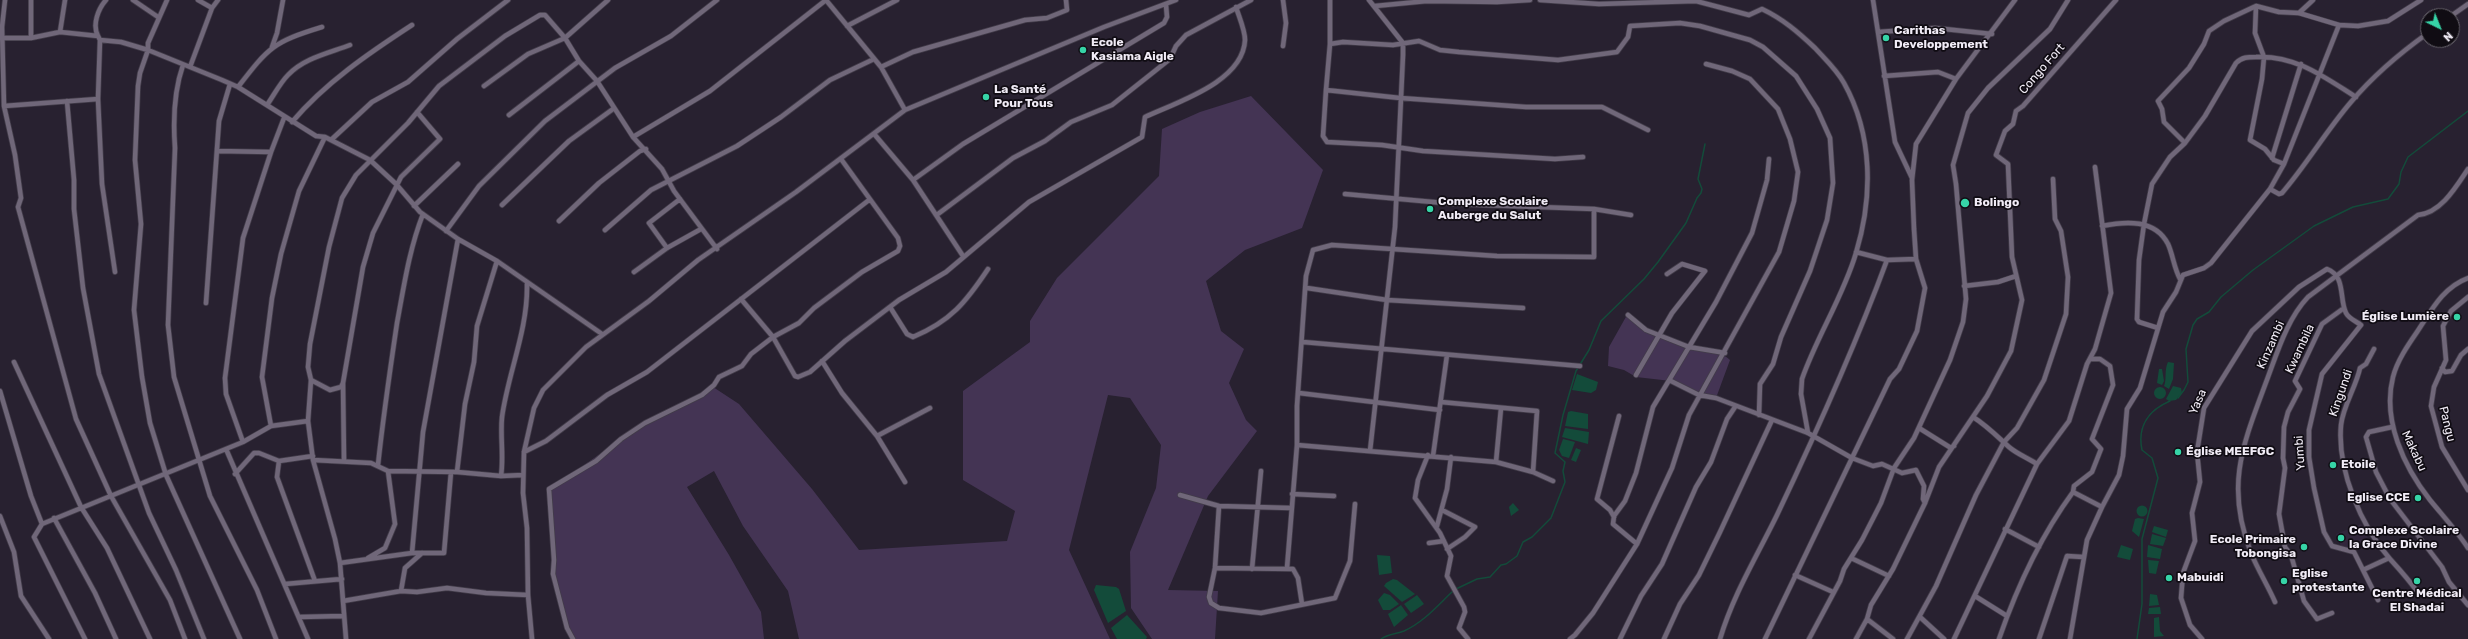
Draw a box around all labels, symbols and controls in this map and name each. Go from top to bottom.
north arrow [2420,8,2460,48]
place label: Carithas Developpement [1894,24,1988,52]
text: N [2441,29,2455,44]
marker: Carithas Developpement [1881,33,1891,43]
place label: Ecole Kasiama Aigle [1091,36,1174,64]
street label: Congo Fort [2016,41,2068,97]
marker: Ecole Kasiama Aigle [1078,45,1088,55]
place label: La Santé Pour Tous [994,83,1053,111]
marker: La Santé Pour Tous [981,92,991,102]
place label: Complexe Scolaire Auberge du Salut [1438,195,1548,223]
place label: Bolingo [1974,196,2019,210]
marker: Bolingo [1959,197,1971,209]
marker: Complexe Scolaire Auberge du Salut [1425,204,1435,214]
place label: Église Lumière [2362,310,2449,324]
marker: Église Lumière [2452,312,2462,322]
street label: Kinzambi [2254,319,2288,371]
street label: Kwambila [2282,322,2318,376]
street label: Kingundi [2326,367,2356,419]
street label: Yasa [2186,387,2210,417]
street label: Pangu [2436,405,2458,443]
street label: Makabu [2398,428,2430,474]
street label: Yumbi [2292,435,2308,471]
place label: Église MEEFGC [2186,445,2274,459]
marker: Église MEEFGC [2173,447,2183,457]
place label: Etoile [2341,458,2376,472]
marker: Etoile [2328,460,2338,470]
place label: Eglise CCE [2347,491,2410,505]
marker: Eglise CCE [2413,493,2423,503]
place label: Complexe Scolaire la Grace Divine [2349,524,2459,552]
place label: Ecole Primaire Tobongisa [2210,533,2296,561]
marker: Complexe Scolaire la Grace Divine [2336,533,2346,543]
marker: Ecole Primaire Tobongisa [2299,542,2309,552]
place label: Eglise protestante [2292,567,2365,595]
place label: Mabuidi [2177,571,2224,585]
marker: Mabuidi [2164,573,2174,583]
marker: Eglise protestante [2279,576,2289,586]
marker: Centre Médical El Shadai [2412,576,2422,586]
place label: Centre Médical El Shadai [2372,587,2462,615]

